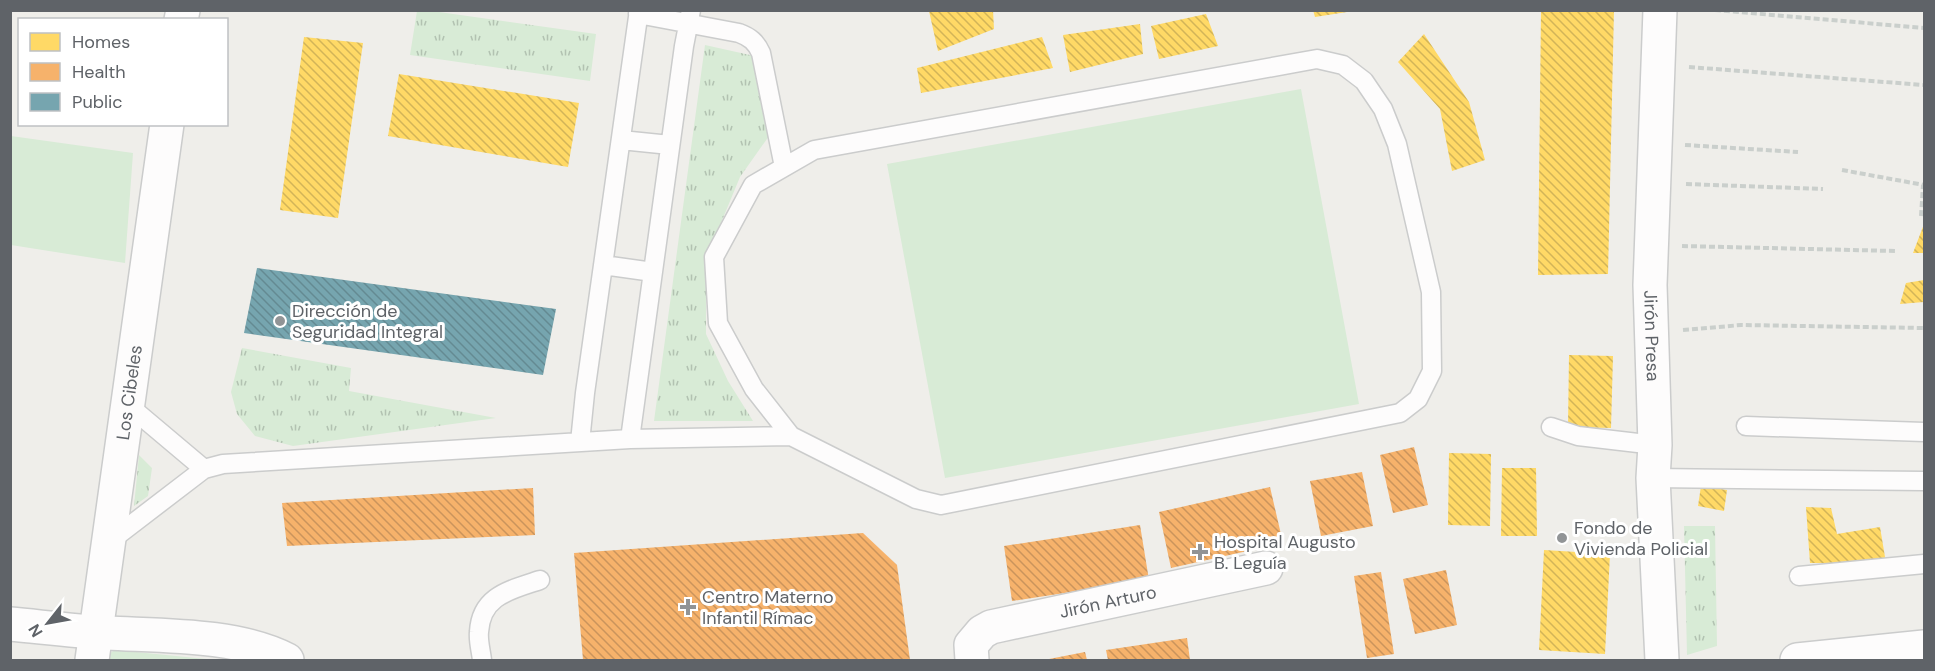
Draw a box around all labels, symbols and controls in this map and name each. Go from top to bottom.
legend [18,18,228,126]
text: Homes [72,30,130,54]
text: Health [72,60,126,84]
text: Public [72,90,123,114]
street label: Jirón Presa [1638,290,1665,382]
place label: Dirección de Seguridad Integral [292,299,443,344]
marker: Dirección de Seguridad Integral [273,314,287,328]
street label: Los Cibeles [111,344,148,442]
place label: Fondo de Vivienda Policial [1574,516,1708,561]
place label: Hospital Augusto B. Leguía [1214,530,1356,575]
marker: Fondo de Vivienda Policial [1555,531,1569,545]
marker: Hospital Augusto B. Leguía [1191,543,1209,561]
street label: Jirón Arturo [1057,580,1159,624]
place label: Centro Materno Infantil Rímac [702,585,834,630]
north arrow [18,593,78,653]
marker: Centro Materno Infantil Rímac [679,598,697,616]
text: N [24,620,48,641]

